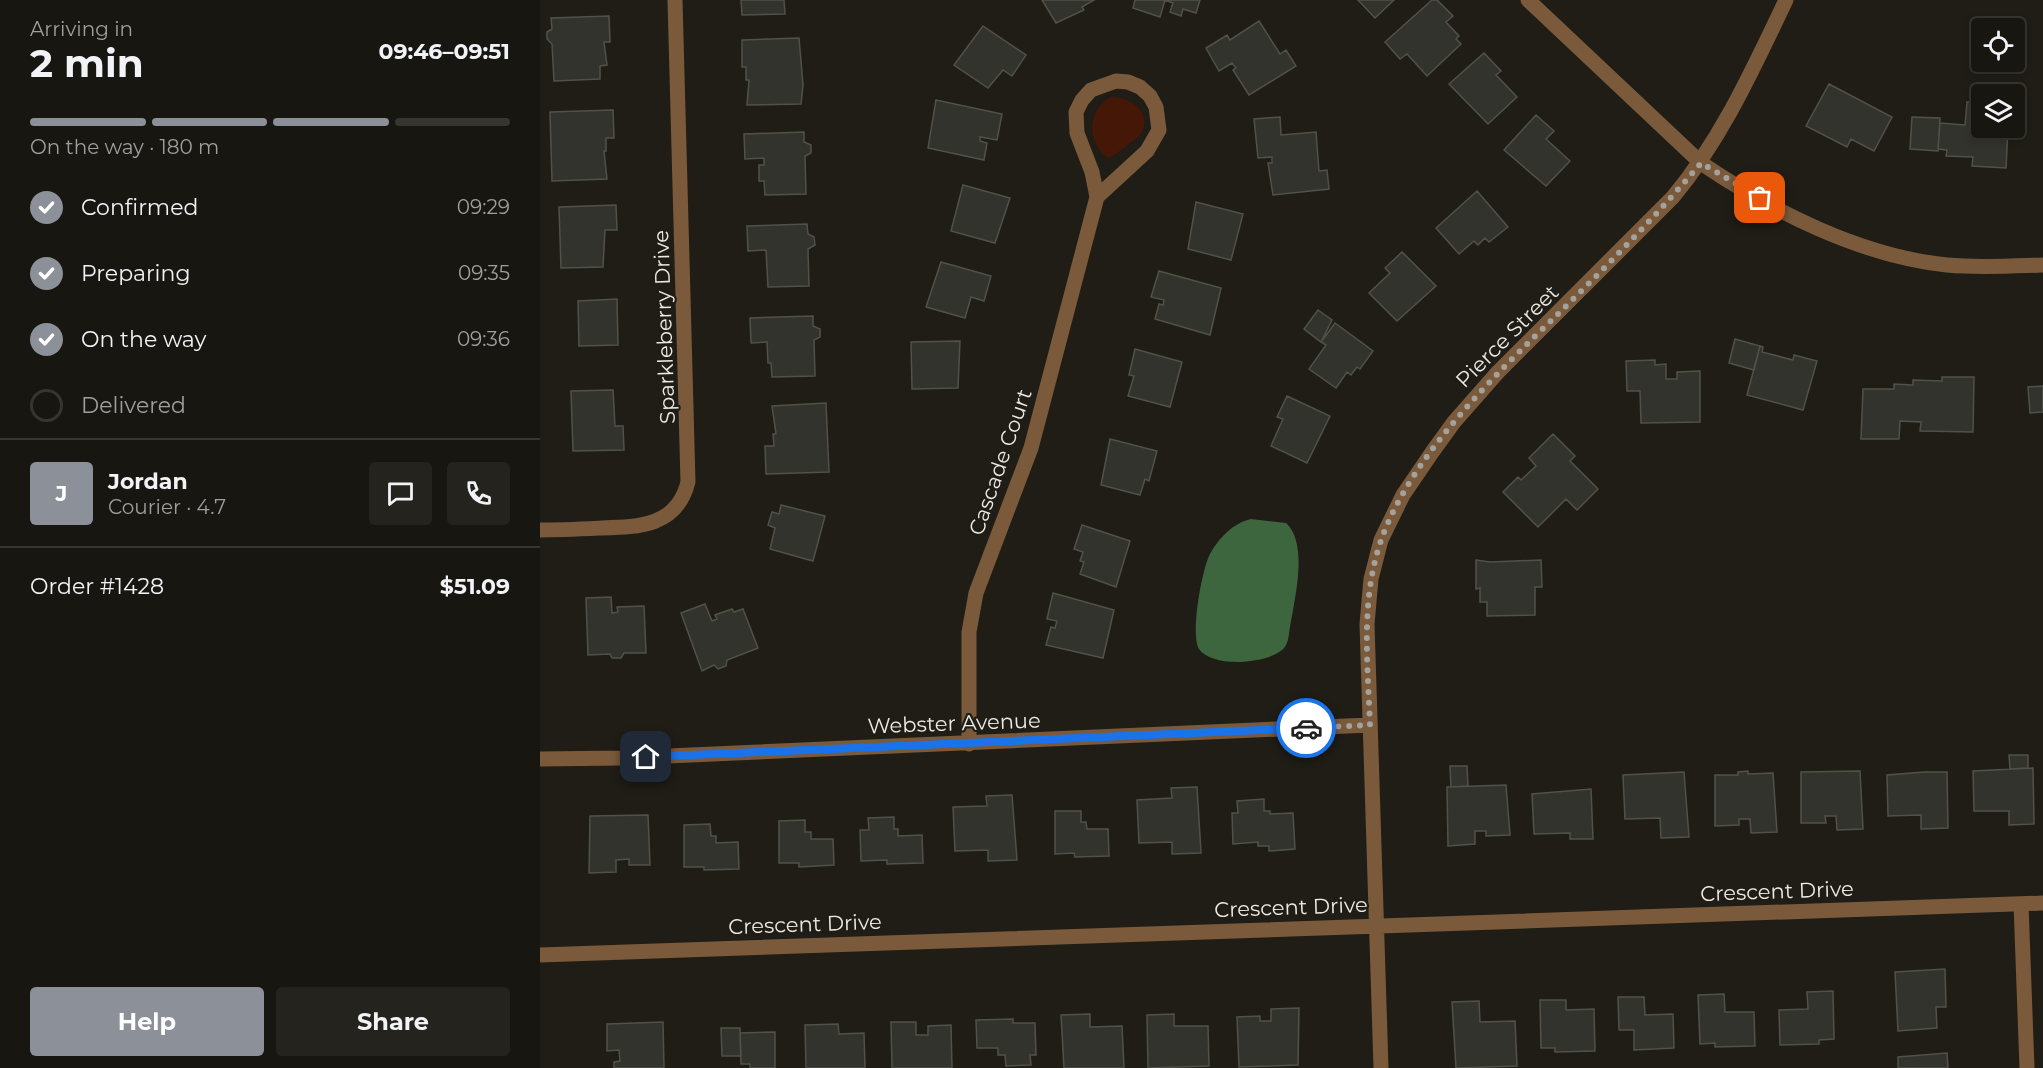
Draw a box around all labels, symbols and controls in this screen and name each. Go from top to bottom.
text: Arriving in [30,17,133,41]
map controls [1971,18,2025,138]
button: locate [1971,18,2025,72]
text: 09:46–09:51 [378,38,510,65]
text: 2 min [30,39,144,87]
button: layers [1971,84,2025,138]
text: On the way · 180 m [30,135,219,159]
pin [1734,172,1785,223]
icon: bag [1743,181,1776,214]
icon: check [30,191,63,224]
text: Confirmed [81,194,198,221]
text: 09:29 [457,195,510,219]
street label: Sparkleberry Drive [648,230,680,424]
icon: check [30,257,63,290]
text: Preparing [81,260,190,287]
text: 09:35 [458,261,510,285]
street label: Pierce Street [1450,279,1564,393]
icon: check [30,323,63,356]
text: On the way [81,326,206,353]
text: 09:36 [457,327,510,351]
street label: Cascade Court [963,386,1037,538]
text: Delivered [81,392,186,419]
button: chat [369,462,432,525]
button: phone [447,462,510,525]
text: Jordan [108,468,188,495]
text: J [56,480,67,507]
text: Courier · 4.7 [108,495,226,519]
text: Order #1428 [30,573,164,600]
text: $51.09 [440,573,510,600]
courier [1276,698,1336,758]
street label: Webster Avenue [867,707,1041,739]
icon: car [1290,712,1323,745]
pin [620,731,671,782]
icon: home [629,740,662,773]
street label: Crescent Drive [1700,876,1854,906]
street label: Crescent Drive [1214,892,1368,922]
street label: Crescent Drive [728,909,882,939]
button: Help [30,987,264,1056]
button: Share [276,987,510,1056]

